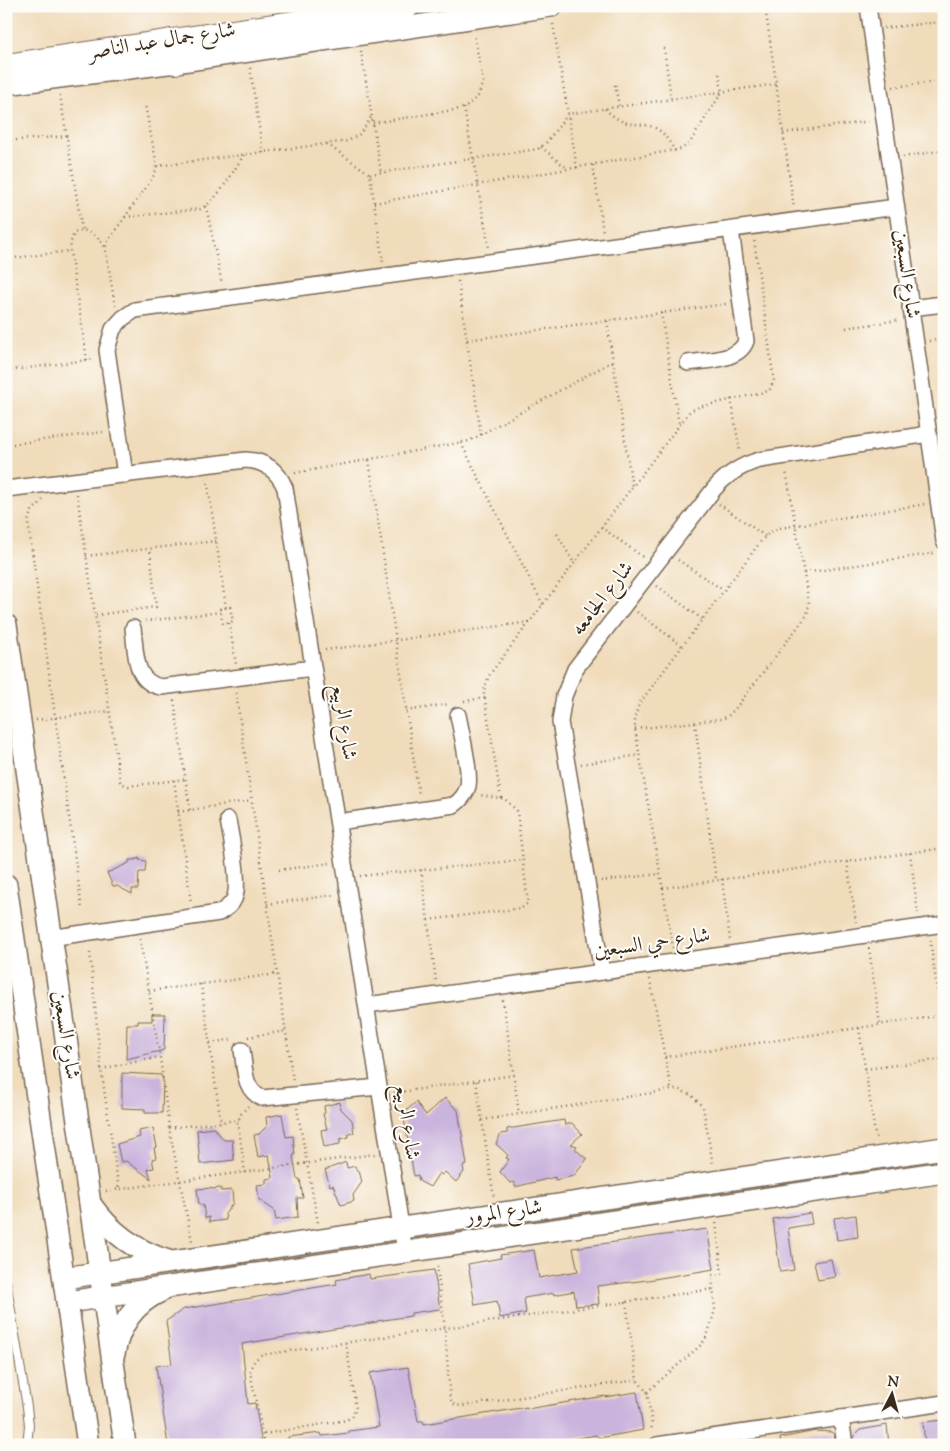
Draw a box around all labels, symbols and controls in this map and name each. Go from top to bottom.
street label: شارع جمال عبد الناصر [84,16,238,70]
street label: شارع السبعين [884,227,927,321]
street label: شارع الجامعه [564,555,643,643]
street label: شارع الربيع [320,682,364,763]
street label: شارع حي السبعين [592,921,712,968]
street label: شارع السبعين [42,988,87,1082]
street label: شارع الربيع [383,1082,427,1163]
street label: شارع المرور [462,1193,544,1234]
north arrow [868,1368,918,1418]
text: N [887,1373,900,1394]

